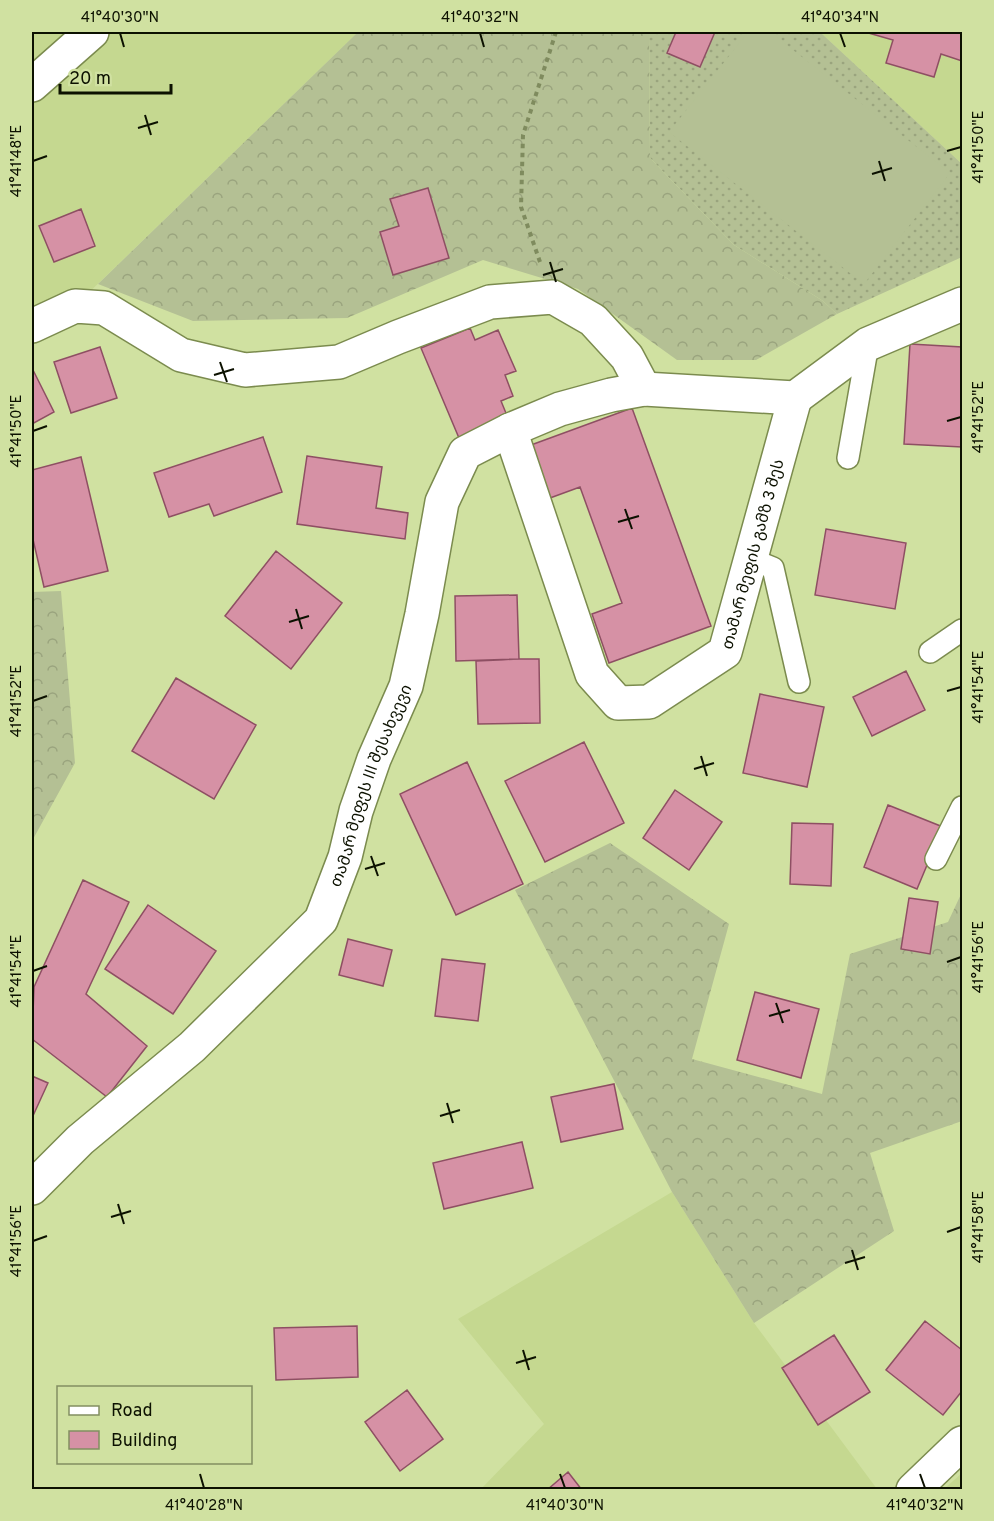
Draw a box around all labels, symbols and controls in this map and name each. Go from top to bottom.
text: 41°40'30"N [81,9,159,28]
text: 41°40'32"N [441,9,519,28]
text: 41°40'34"N [801,9,879,28]
scale bar [60,57,171,95]
text: 20 m [69,68,111,91]
text: 41°41'50"E [970,110,989,184]
text: 41°41'48"E [8,125,27,197]
text: 41°41'52"E [970,381,989,453]
text: 41°41'50"E [8,394,27,468]
street label: თამარ მეფის გამზ 3 შეს [718,457,790,652]
text: 41°41'54"E [970,650,989,724]
text: 41°41'52"E [8,665,27,737]
street label: თამარ მეფეს III შესახვევი [326,682,417,890]
text: 41°41'56"E [970,921,989,993]
text: 41°41'54"E [8,934,27,1008]
text: 41°41'58"E [970,1191,989,1263]
text: 41°41'56"E [8,1205,27,1277]
legend [57,1386,252,1464]
text: Road [111,1400,153,1423]
text: Building [111,1430,177,1453]
text: 41°40'28"N [165,1497,243,1516]
text: 41°40'30"N [526,1497,604,1516]
text: 41°40'32"N [886,1497,964,1516]

